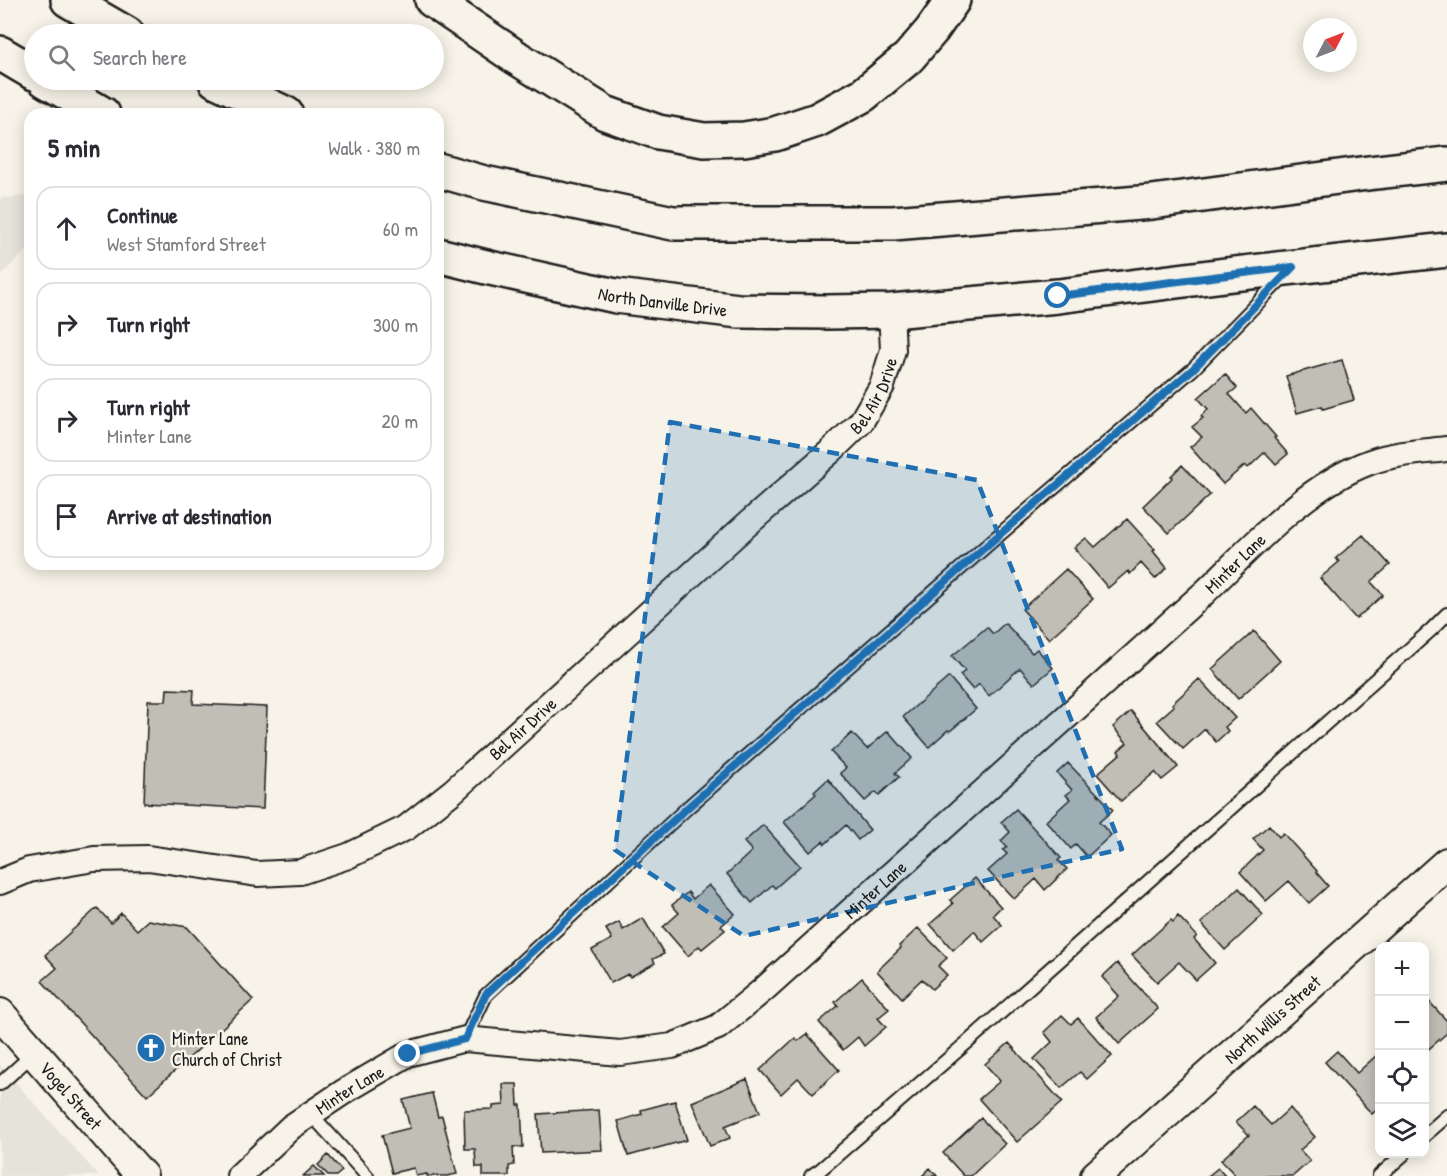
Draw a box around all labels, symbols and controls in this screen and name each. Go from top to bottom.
north arrow [1303,18,1357,72]
search box [24,24,444,90]
icon: search [45,41,78,74]
text: Search here [93,42,187,72]
text: 5 min [48,130,100,165]
text: Walk · 380 m [328,134,420,161]
text: Continue [107,200,178,230]
icon: ahead [50,212,83,245]
text: 60 m [383,215,418,242]
text: West Stamford Street [107,230,266,257]
street label: North Danville Drive [596,280,729,322]
route start [1044,282,1070,308]
icon: right [50,308,83,341]
text: Turn right [107,309,190,339]
text: 300 m [373,311,418,338]
street label: Bel Air Drive [844,354,903,439]
text: Turn right [107,392,190,422]
icon: right [50,404,83,437]
text: 20 m [381,407,418,434]
text: Minter Lane [107,422,192,449]
icon: arrive [50,500,83,533]
text: Arrive at destination [107,501,272,531]
street label: Minter Lane [1199,527,1271,599]
street label: Bel Air Drive [483,691,562,765]
street label: Minter Lane [838,854,912,924]
map controls [1375,942,1429,1158]
button: + [1375,942,1429,996]
street label: North Willis Street [1218,969,1326,1069]
button: − [1375,996,1429,1050]
place label: Minter Lane Church of Christ [172,1026,282,1072]
church icon: Minter Lane Church of Christ [135,1032,167,1064]
route end [394,1040,420,1066]
button: locate [1375,1050,1429,1104]
street label: Vogel Street [34,1056,109,1135]
street label: Minter Lane [310,1059,388,1120]
button: layers [1375,1104,1429,1158]

